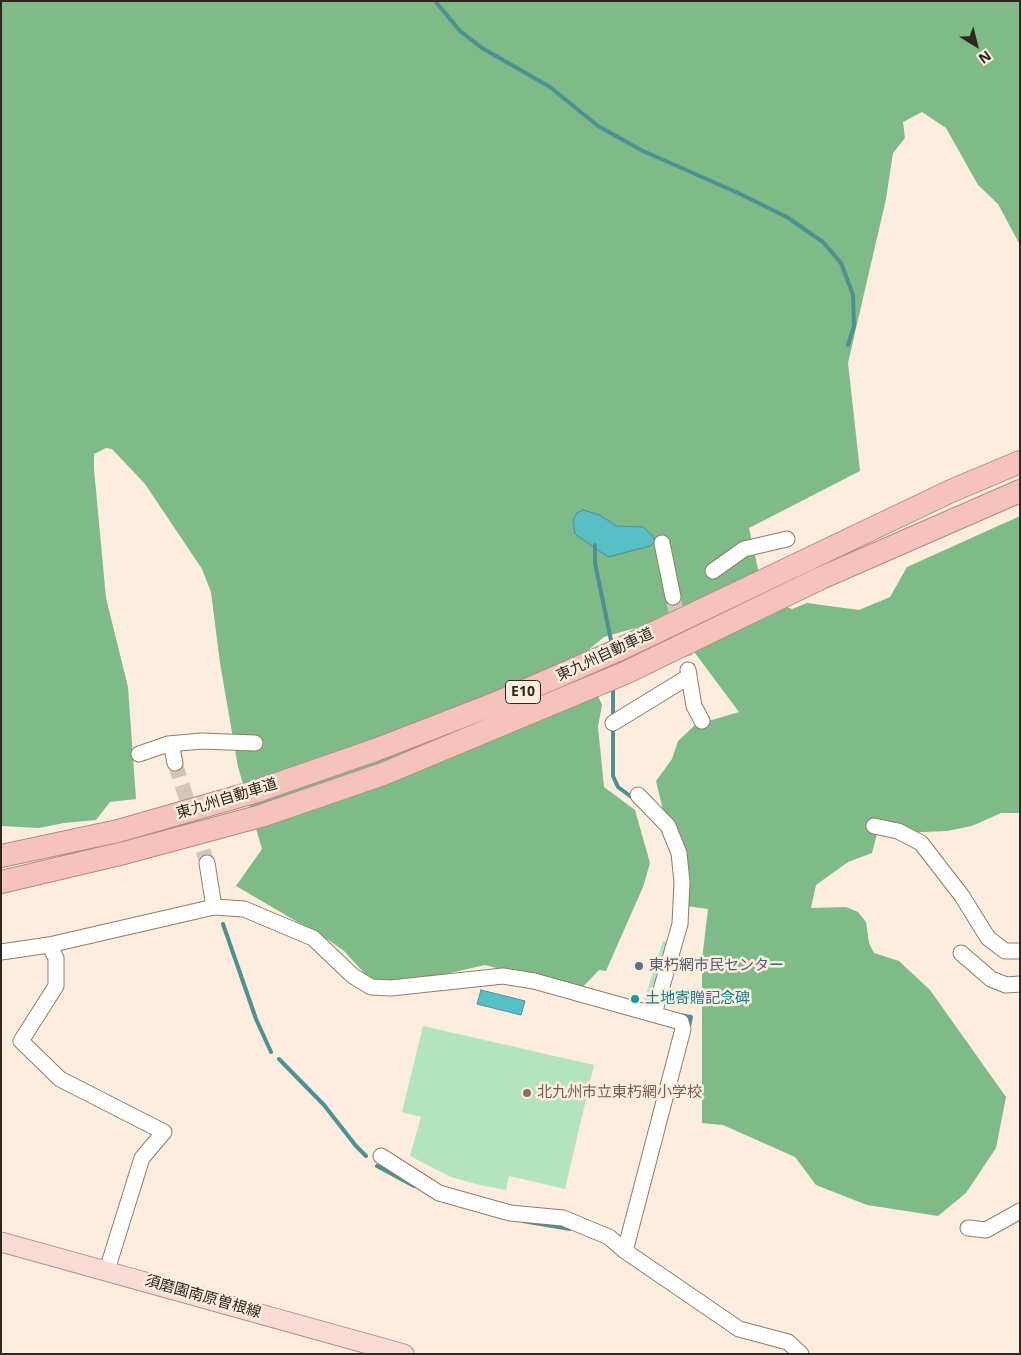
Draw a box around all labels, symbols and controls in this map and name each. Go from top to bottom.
north arrow [951,20,1001,70]
text: N [975,47,995,69]
street label: 東九州自動車道 [554,625,656,685]
road number: E10 [506,680,540,704]
street label: 東九州自動車道 [174,775,280,823]
place label: 東朽網市民センター [649,957,784,975]
marker: 東朽網市民センター [633,960,645,972]
place label: 土地寄贈記念碑 [645,990,750,1008]
marker: 土地寄贈記念碑 [629,993,641,1005]
place label: 北九州市立東朽網小学校 [537,1084,702,1102]
marker: 北九州市立東朽網小学校 [521,1087,533,1099]
street label: 須磨園南原曽根線 [143,1272,263,1322]

